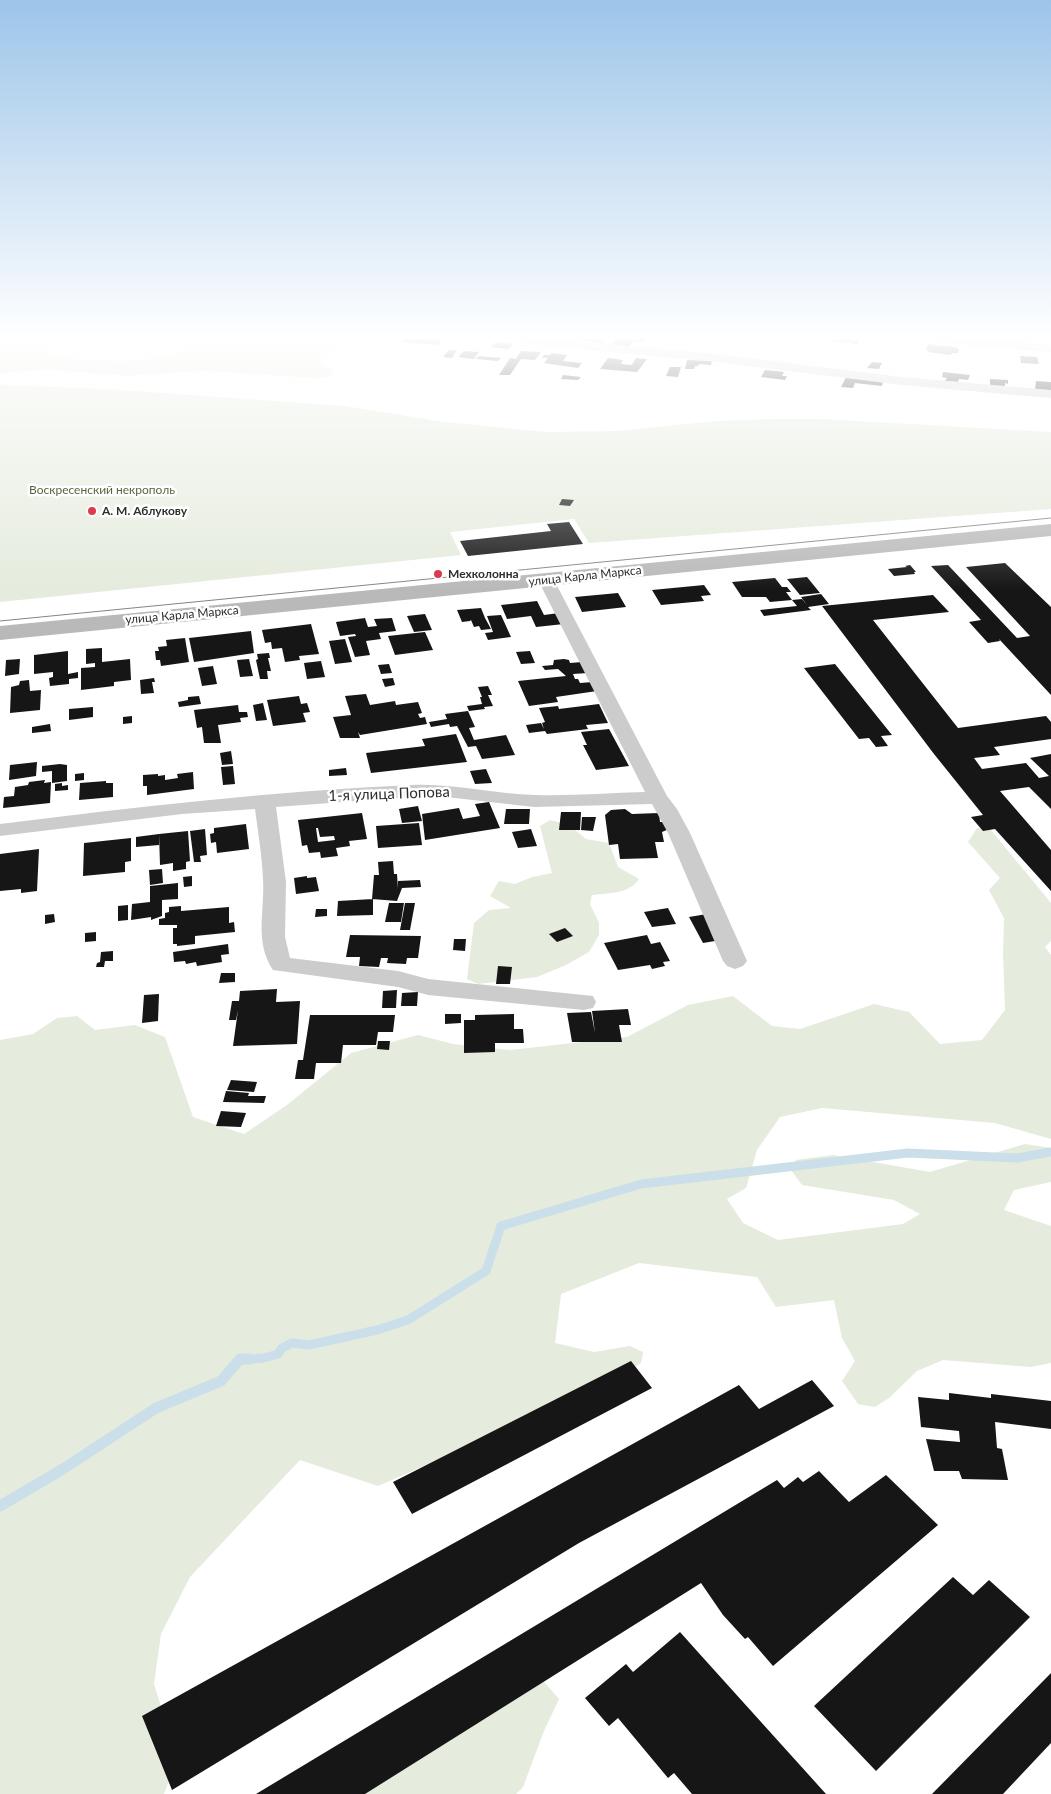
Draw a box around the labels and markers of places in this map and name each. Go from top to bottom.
place label: А. М. Аблукову [102,504,187,518]
marker: А. М. Аблукову [86,505,98,517]
place label: Мехколонна [448,567,519,581]
marker: Мехколонна [432,568,444,580]

